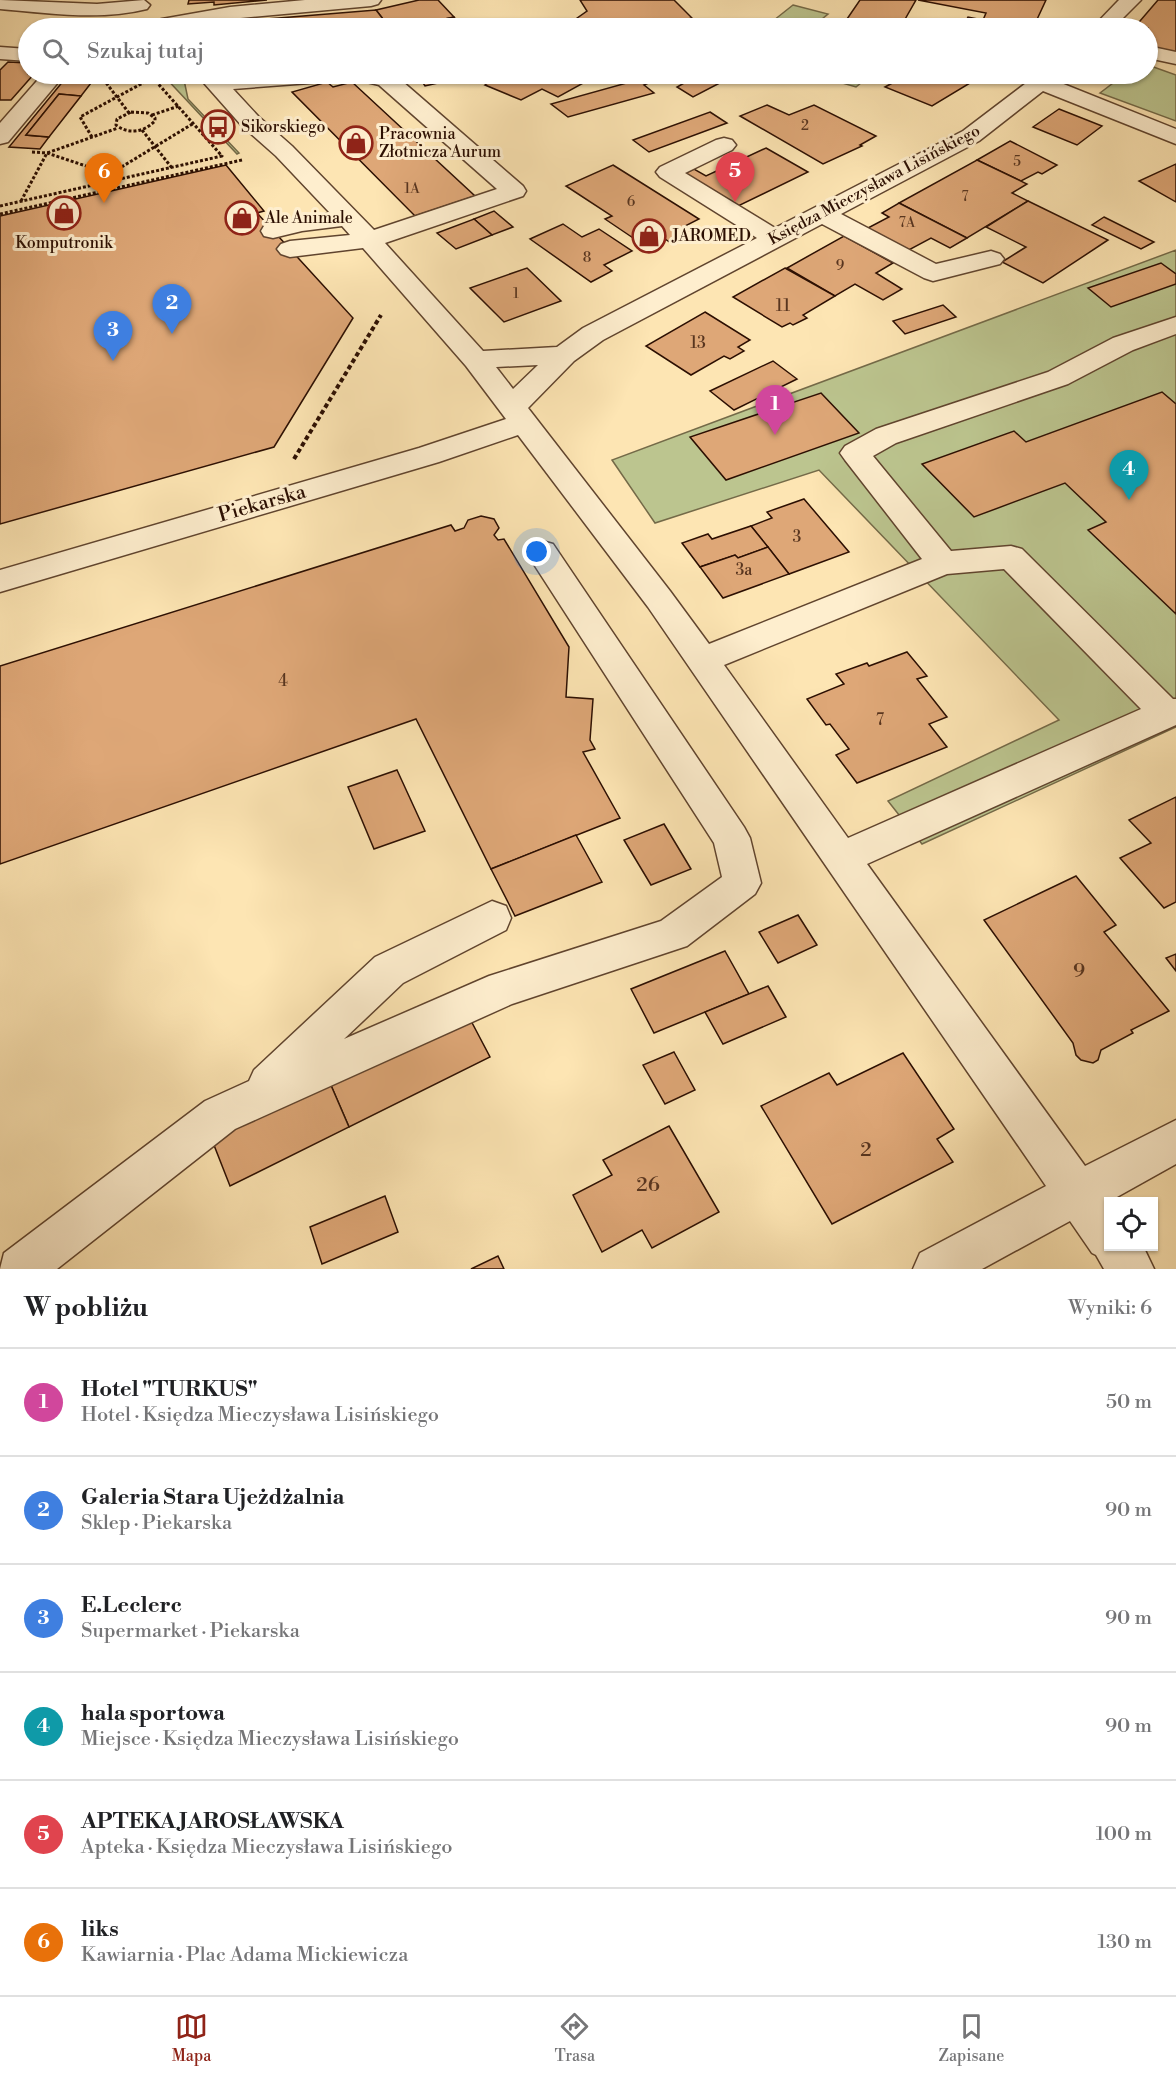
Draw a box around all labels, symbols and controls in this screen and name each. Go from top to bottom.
search box [18,18,1158,84]
icon: search [39,35,72,68]
text: Szukaj tutaj [87,38,204,65]
bus stop icon: Sikorskiego [200,109,236,145]
place label: Sikorskiego [241,117,326,137]
house number: 2 [801,117,809,135]
street label: Księdza Mieczysława Lisińskiego [765,120,983,250]
place label: Pracownia Złotnicza Aurum [379,124,501,162]
shop icon: Pracownia Złotnicza Aurum [338,125,374,161]
pin: 5 [716,152,754,202]
house number: 5 [1013,153,1021,171]
pin: 6 [84,154,124,203]
house number: 1A [404,180,420,198]
house number: 7 [961,188,969,206]
house number: 6 [627,193,636,211]
shop icon: Komputronik [46,195,82,231]
shop icon: Ale Animale [224,200,260,236]
place label: Ale Animale [264,208,353,228]
house number: 7A [899,214,916,232]
shop icon: JAROMED [631,218,667,254]
place label: JAROMED [671,226,751,246]
place label: Komputronik [15,233,114,253]
house number: 8 [583,249,591,267]
house number: 9 [836,257,844,275]
pin: 2 [152,284,192,334]
house number: 1 [513,285,519,303]
house number: 11 [776,296,790,316]
pin: 3 [94,312,132,361]
house number: 13 [690,333,706,353]
pin: 1 [756,386,794,435]
pin: 4 [1110,450,1148,500]
street label: Piekarska [215,479,310,528]
house number: 3 [793,527,802,547]
your location [522,537,551,566]
house number: 3a [736,560,753,580]
house number: 4 [278,671,288,691]
house number: 7 [876,710,884,730]
house number: 9 [1073,959,1085,984]
house number: 2 [860,1138,872,1163]
house number: 26 [636,1173,660,1198]
map controls [1104,1197,1158,1251]
button: locate [1104,1197,1158,1251]
text: W pobliżu [24,1292,148,1324]
text: Wyniki: 6 [1068,1296,1152,1321]
text: Hotel "TURKUS" [81,1376,258,1403]
text: 1 [39,1390,48,1415]
text: 50 m [1106,1390,1152,1415]
text: Hotel · Księdza Mieczysława Lisińskiego [81,1403,439,1428]
text: Galeria Stara Ujeżdżalnia [81,1484,344,1511]
text: 2 [37,1498,50,1523]
text: 90 m [1105,1498,1152,1523]
text: Sklep · Piekarska [81,1511,232,1536]
text: E.Leclerc [81,1592,182,1619]
text: 3 [37,1606,50,1631]
text: 90 m [1105,1606,1152,1631]
text: Supermarket · Piekarska [81,1619,300,1644]
text: hala sportowa [81,1700,225,1727]
text: 4 [37,1714,50,1739]
text: 90 m [1105,1714,1152,1739]
text: Miejsce · Księdza Mieczysława Lisińskiego [81,1727,459,1752]
text: APTEKA JAROSŁAWSKA [81,1808,344,1835]
text: 5 [37,1822,50,1847]
text: 100 m [1096,1822,1152,1847]
text: Apteka · Księdza Mieczysława Lisińskiego [81,1835,453,1860]
text: liks [81,1916,119,1943]
text: 6 [37,1930,50,1955]
text: 130 m [1097,1930,1152,1955]
text: Kawiarnia · Plac Adama Mickiewicza [81,1943,408,1968]
tab: Mapa [172,2010,211,2066]
tab: Trasa [555,2010,595,2066]
tab: Zapisane [939,2010,1004,2066]

